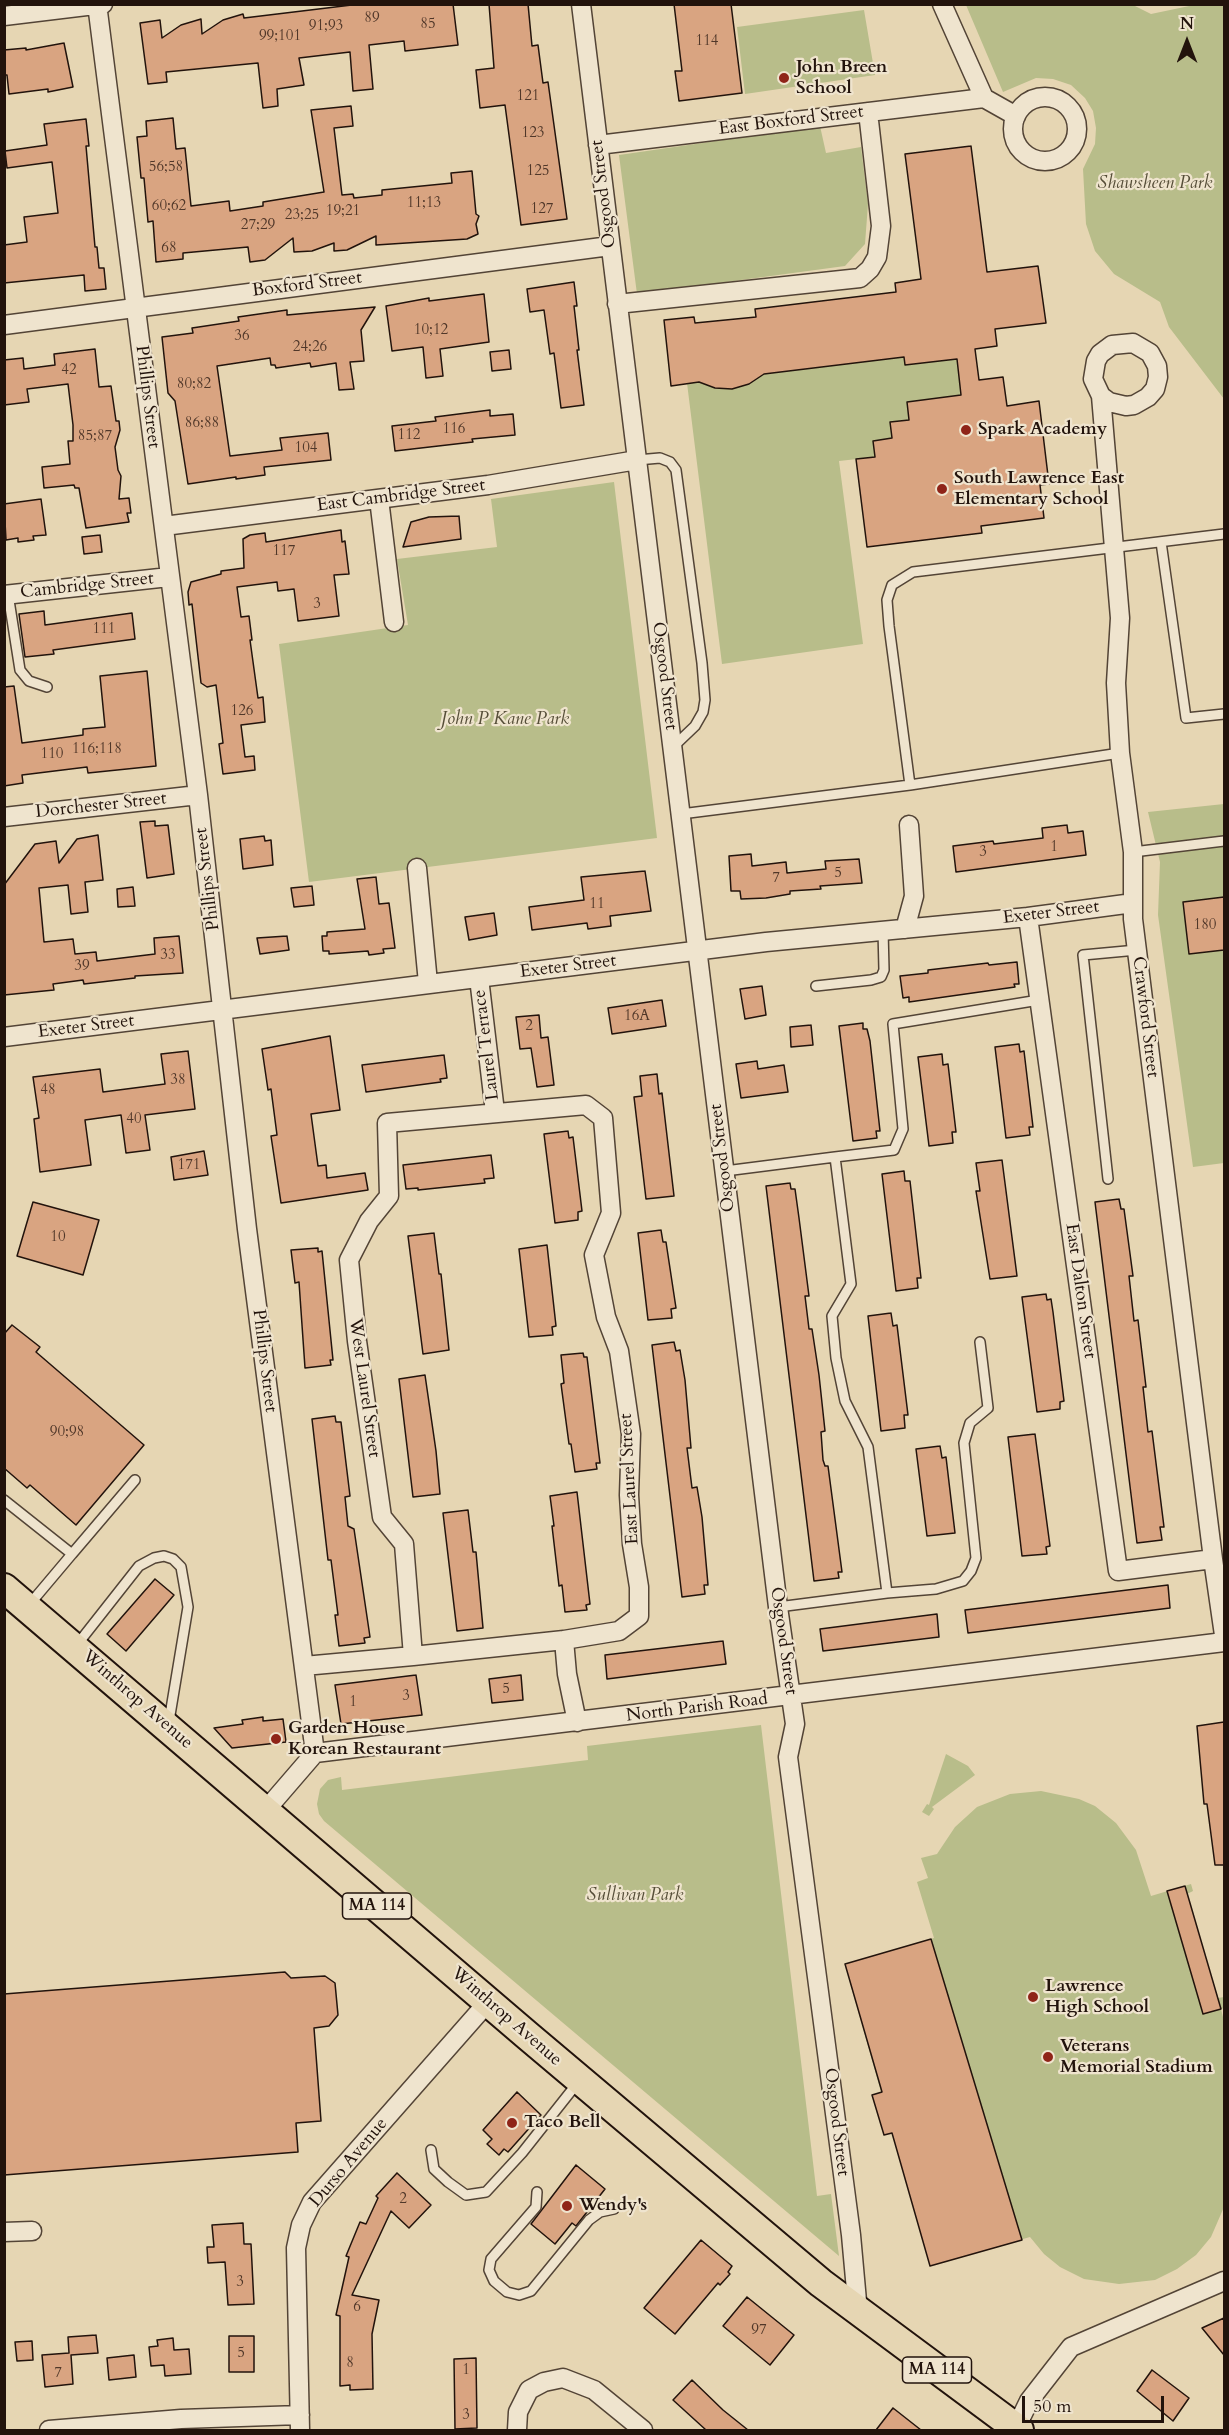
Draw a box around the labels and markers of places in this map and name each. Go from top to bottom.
place label: John Breen School [796,57,887,100]
marker: John Breen School [777,71,791,85]
place label: Spark Academy [978,419,1107,441]
marker: Spark Academy [959,423,973,437]
place label: South Lawrence East Elementary School [954,468,1124,510]
marker: South Lawrence East Elementary School [935,482,949,496]
place label: Garden House Korean Restaurant [288,1718,441,1760]
marker: Garden House Korean Restaurant [269,1732,283,1746]
place label: Lawrence High School [1045,1976,1149,2018]
marker: Lawrence High School [1026,1990,1040,2004]
place label: Veterans Memorial Stadium [1060,2036,1213,2078]
marker: Veterans Memorial Stadium [1041,2050,1055,2064]
place label: Taco Bell [524,2112,601,2134]
marker: Taco Bell [505,2116,519,2130]
place label: Wendy's [579,2195,647,2217]
marker: Wendy's [560,2199,574,2213]

